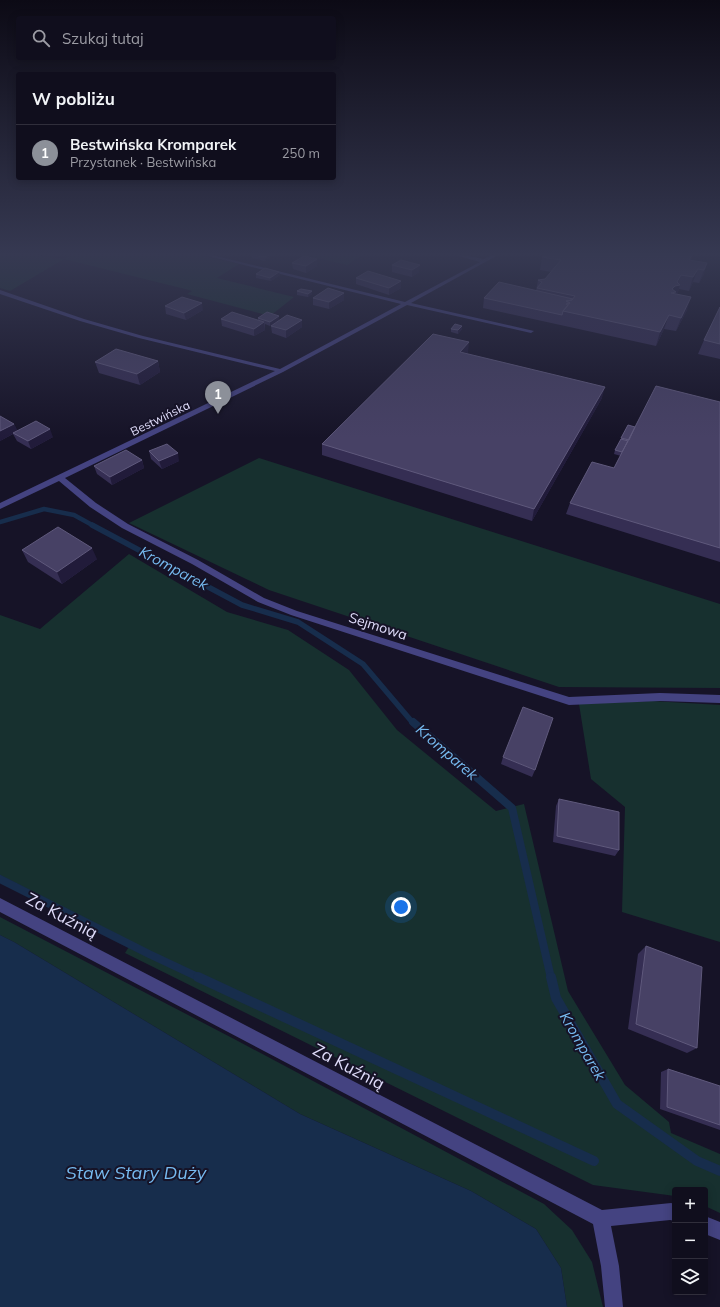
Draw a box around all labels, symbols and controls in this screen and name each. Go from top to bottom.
search box [16,16,336,60]
icon: search [30,27,52,49]
text: Szukaj tutaj [62,29,144,48]
text: W pobliżu [32,88,115,109]
text: Bestwińska Kromparek [70,135,236,154]
text: 1 [41,145,49,161]
text: 250 m [282,145,320,161]
text: Przystanek · Bestwińska [70,154,216,170]
pin: 1 [205,381,231,414]
street label: Bestwińska [128,397,192,439]
water label: Kromparek [136,542,213,595]
street label: Sejmowa [347,608,409,644]
water label: Kromparek [412,720,483,785]
street label: Za Kuźnią [23,887,101,943]
your location [391,897,411,917]
water label: Kromparek [556,1008,611,1085]
street label: Za Kuźnią [310,1038,388,1094]
water label: Staw Stary Duży [66,1161,208,1184]
map controls [672,1187,708,1295]
button: + [672,1187,708,1223]
button: − [672,1223,708,1259]
button: layers [672,1259,708,1295]

